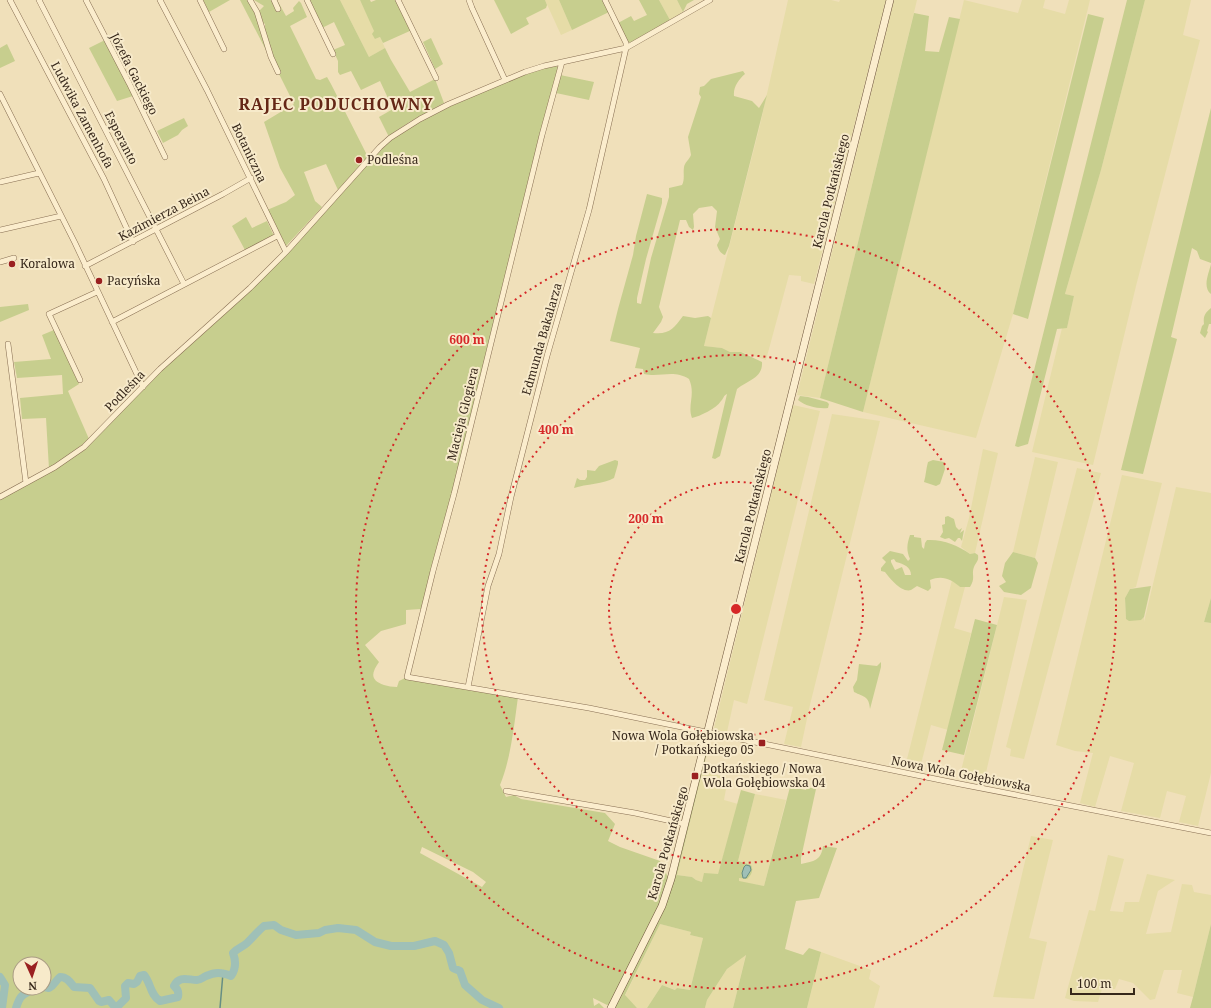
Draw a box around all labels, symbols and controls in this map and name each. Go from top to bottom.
street label: Józefa Gackiego [106,29,162,118]
street label: Ludwika Zamenhofa [47,58,118,171]
district label: RAJEC PODUCHOWNY [239,93,433,115]
street label: Esperanto [101,108,142,167]
street label: Botaniczna [228,120,271,185]
street label: Karola Potkańskiego [808,132,853,250]
place label: Podleśna [367,151,419,168]
marker: Podleśna [354,155,364,165]
street label: Kazimierza Beina [115,182,213,245]
place label: Koralowa [20,255,75,272]
marker: Koralowa [7,259,17,269]
place label: Pacyńska [107,272,161,289]
marker: Pacyńska [94,276,104,286]
street label: Edmunda Bakalarza [517,280,566,397]
text: 600 m [449,331,485,348]
street label: Macieja Glogiera [443,365,482,462]
street label: Podleśna [101,366,149,415]
text: 400 m [538,421,574,438]
street label: Karola Potkańskiego [730,447,775,565]
text: 200 m [628,510,664,527]
centre of rings [729,602,743,616]
place label: Nowa Wola Gołębiowska / Potkańskiego 05 [612,727,754,758]
marker: Nowa Wola Gołębiowska / Potkańskiego 05 [757,738,767,748]
street label: Nowa Wola Gołębiowska [890,752,1033,795]
place label: Potkańskiego / Nowa Wola Gołębiowska 04 [703,760,826,791]
marker: Potkańskiego / Nowa Wola Gołębiowska 04 [690,771,700,781]
street label: Karola Potkańskiego [643,784,692,902]
north arrow [12,956,52,996]
scale bar [1071,970,1134,996]
text: 100 m [1077,975,1112,992]
text: N [27,979,37,994]

